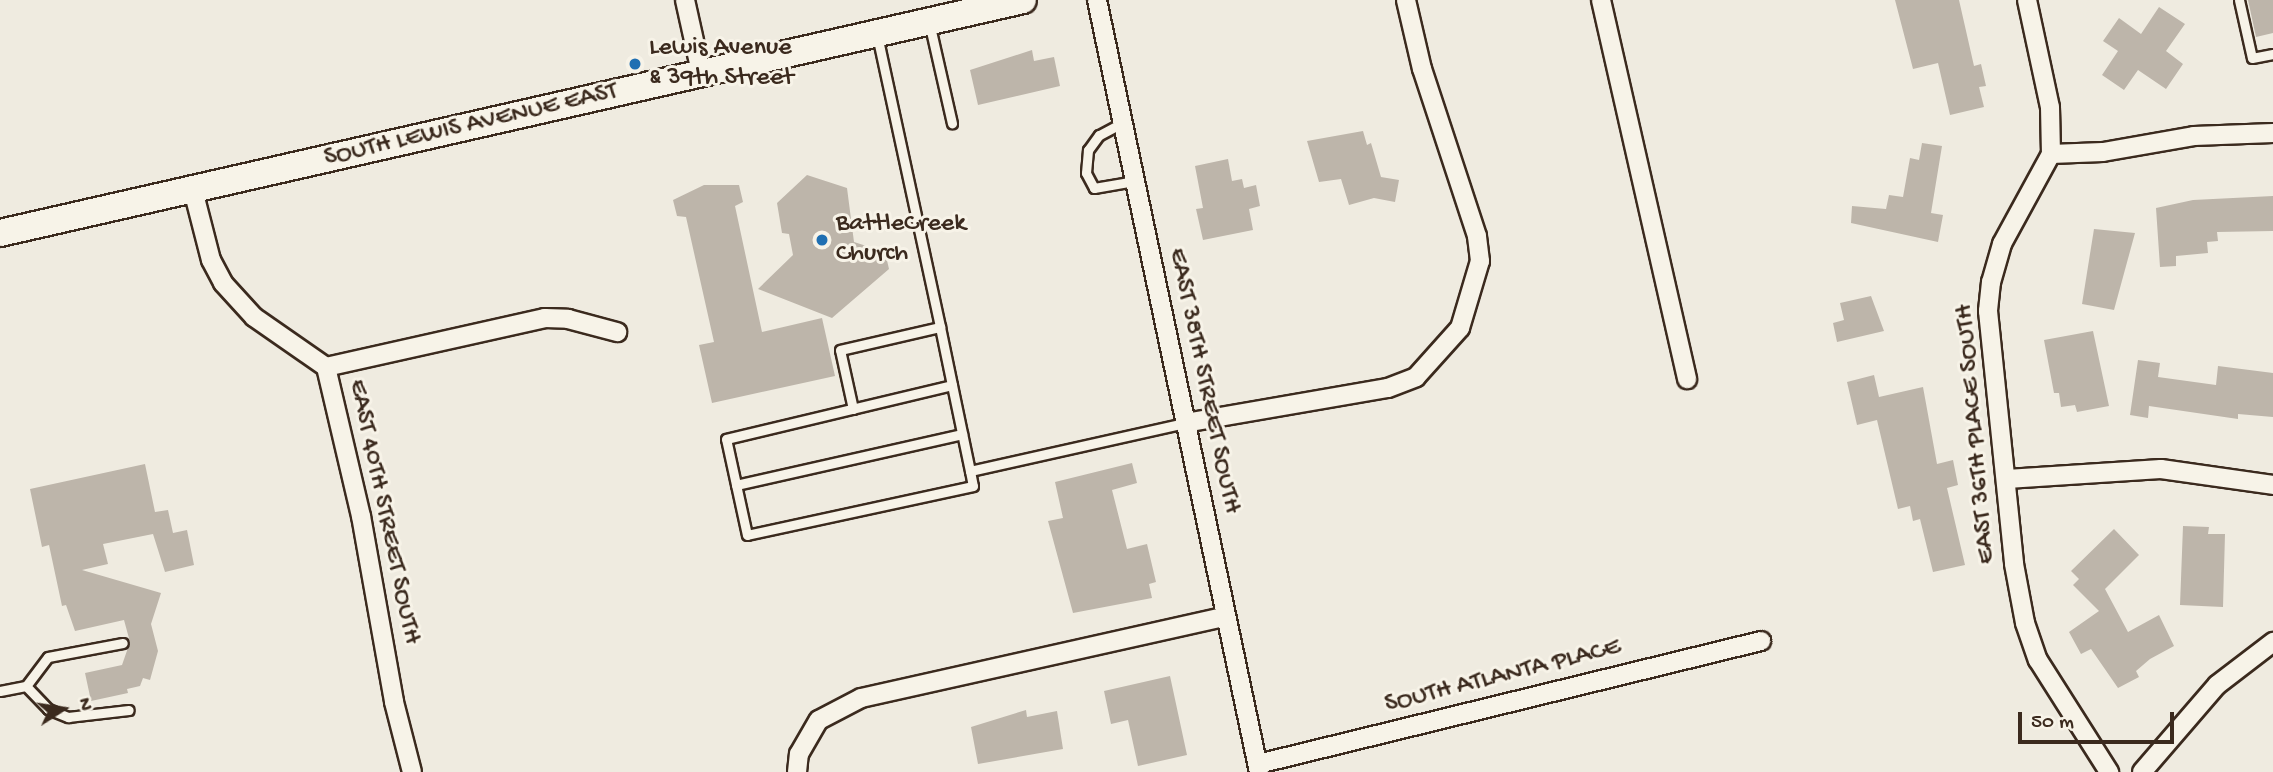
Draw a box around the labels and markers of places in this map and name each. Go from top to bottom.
place label: Lewis Avenue & 39th Street [649,33,794,94]
marker: Lewis Avenue & 39th Street [627,56,643,72]
place label: BattleCreek Church [836,209,966,270]
marker: BattleCreek Church [814,232,830,248]

